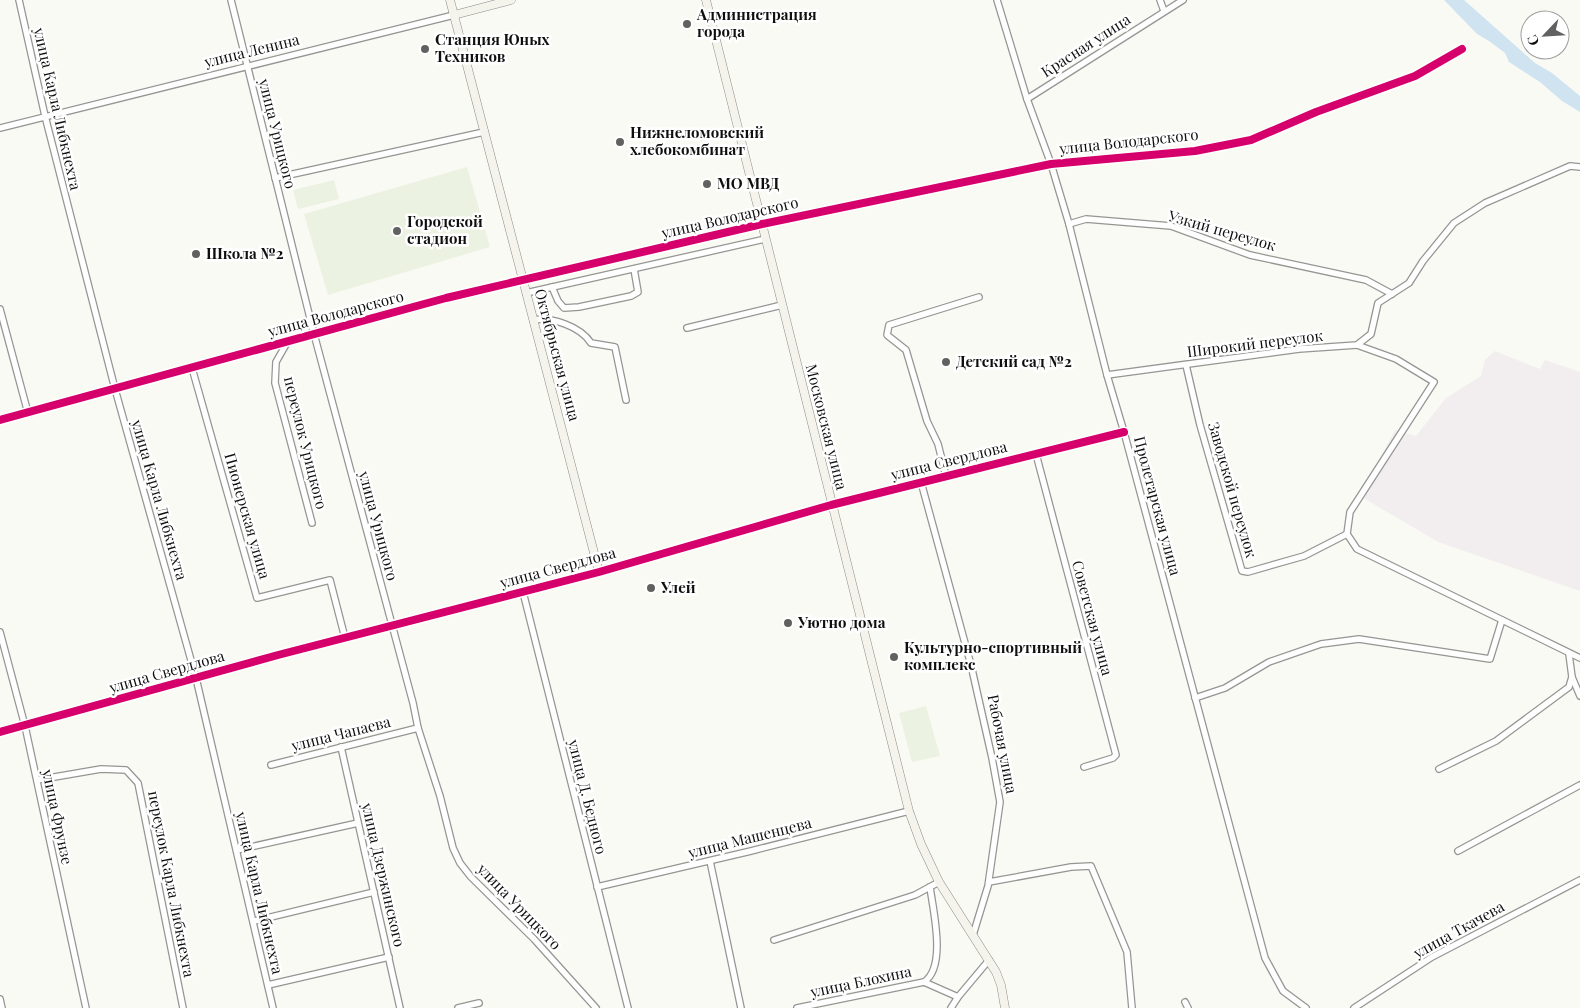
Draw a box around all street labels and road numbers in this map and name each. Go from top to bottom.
street label: Красная улица [1037,9,1134,81]
street label: улица Карла Либкнехта [29,25,86,192]
street label: улица Ленина [201,28,302,72]
street label: улица Урицкого [254,76,301,191]
street label: улица Володарского [1057,124,1199,158]
street label: улица Володарского [659,192,800,243]
street label: Узкий переулок [1165,205,1279,255]
street label: улица Володарского [265,285,406,341]
street label: Октябрьская улица [531,286,585,424]
street label: Широкий переулок [1186,325,1324,361]
street label: Московская улица [802,362,852,492]
street label: переулок Урицкого [280,374,332,511]
street label: улица Карла Либкнехта [127,416,193,583]
street label: Заводской переулок [1204,420,1262,560]
street label: Пролетарская улица [1130,434,1186,578]
street label: улица Свердлова [888,436,1009,484]
street label: Пионерская улица [220,450,276,581]
street label: улица Урицкого [354,468,403,583]
street label: улица Свердлова [497,542,618,592]
street label: Советская улица [1068,558,1118,678]
street label: улица Свердлова [106,645,227,697]
street label: Рабочая улица [984,693,1022,796]
street label: улица Чапаева [288,711,393,755]
street label: улица Д. Бедного [564,736,612,856]
street label: улица Фрунзе [38,766,78,866]
street label: переулок Карла Либкнехта [144,789,200,979]
street label: улица Дзержинского [357,800,410,949]
street label: улица Карла Либкнехта [231,809,288,976]
street label: улица Машенцева [685,812,814,862]
street label: улица Урицкого [473,858,566,954]
street label: улица Ткачева [1409,896,1508,963]
street label: улица Блохина [807,960,914,1002]

